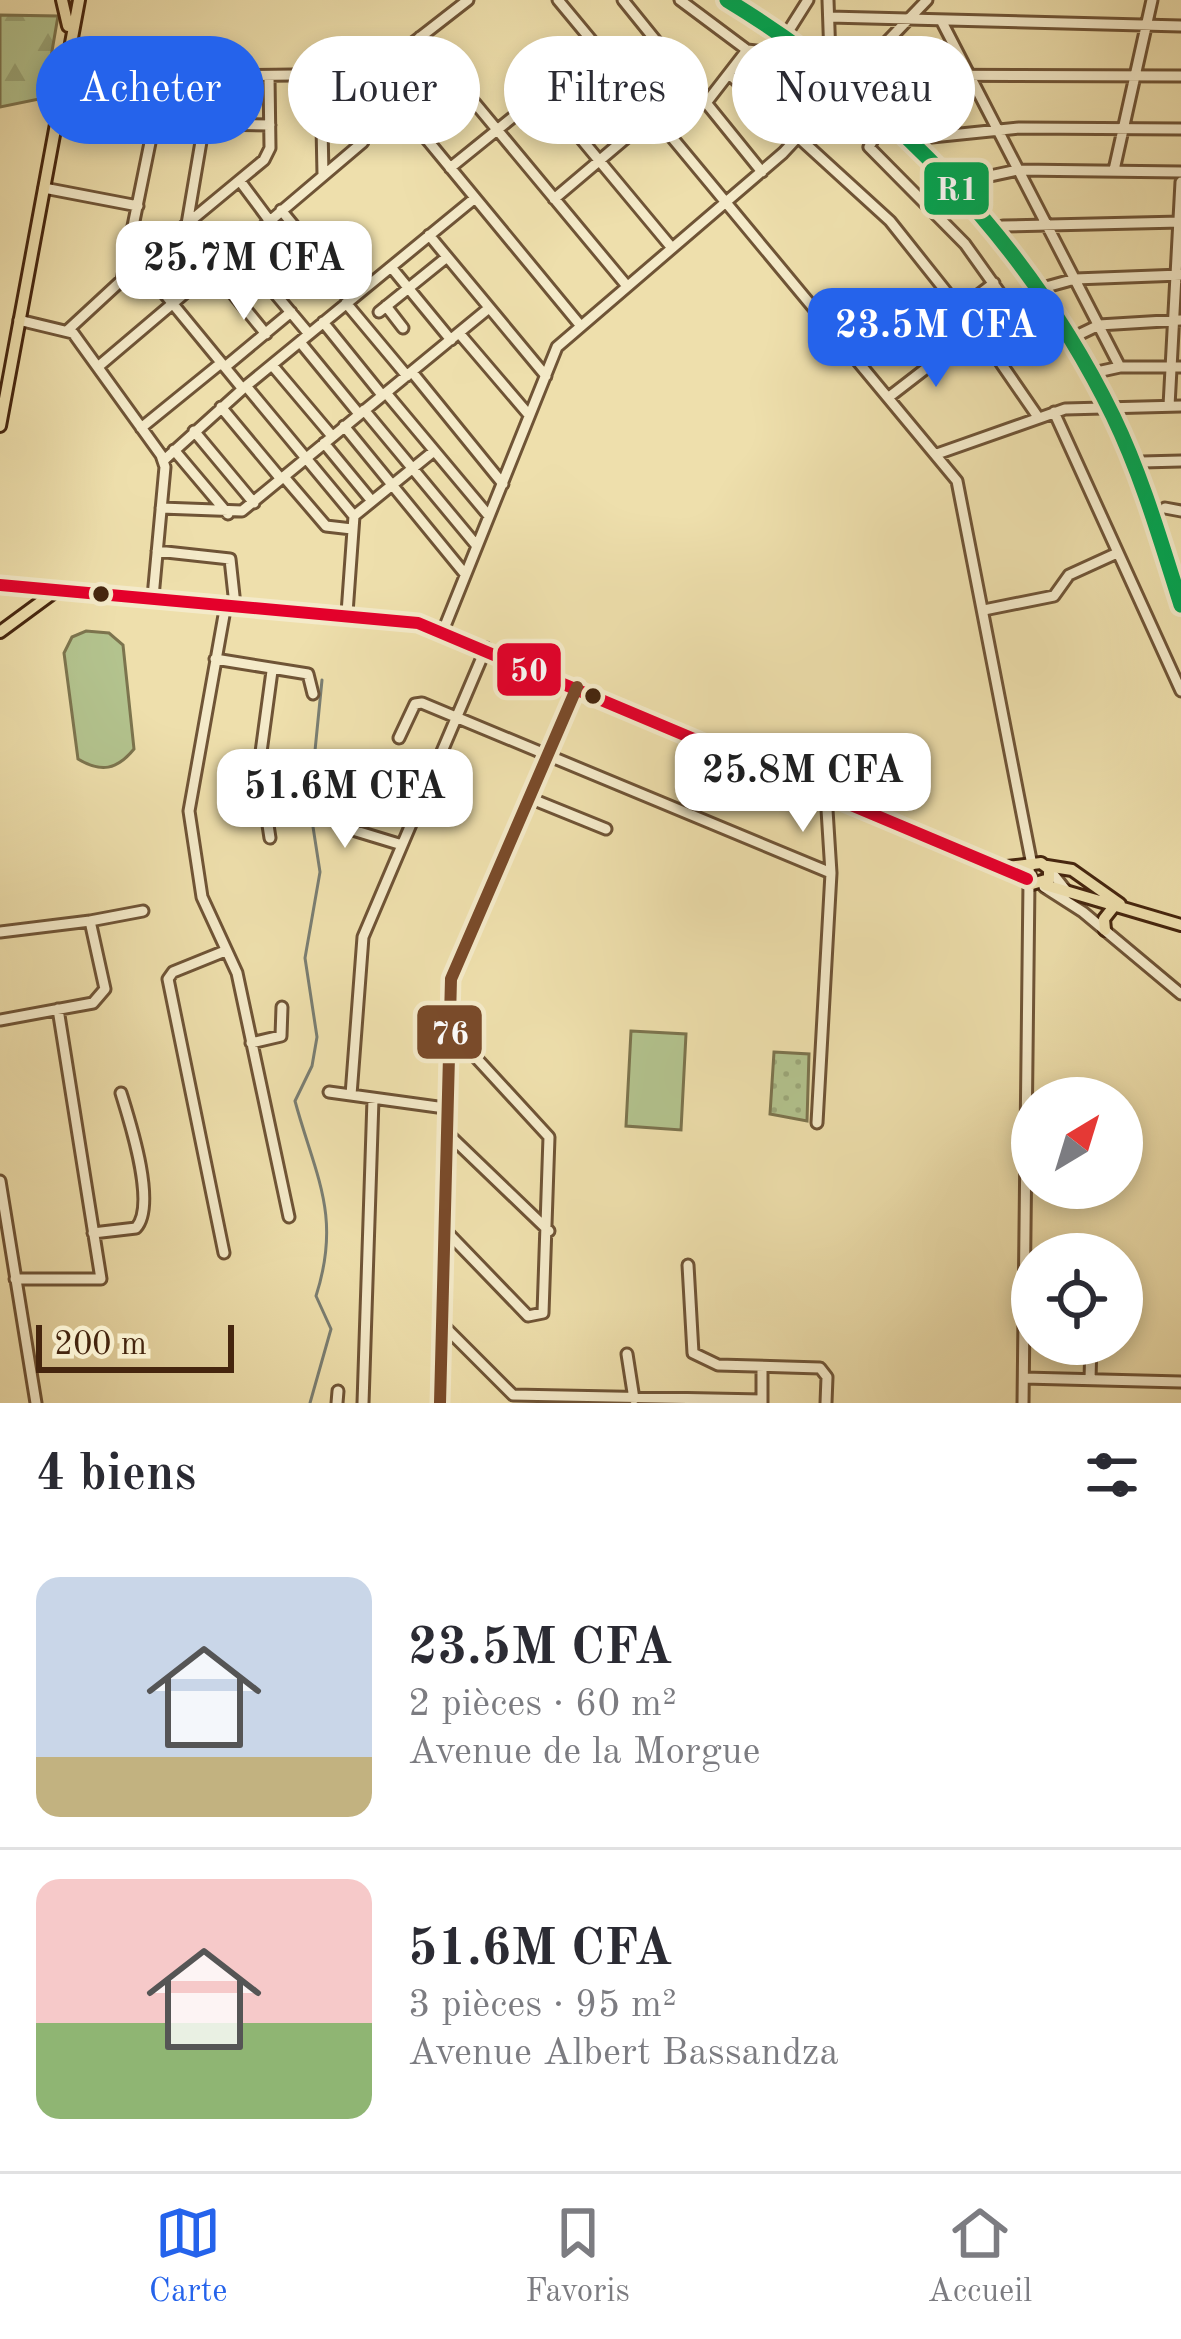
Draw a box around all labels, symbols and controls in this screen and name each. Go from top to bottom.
chip: Acheter [36,36,264,144]
chip: Louer [288,36,480,144]
chip: Filtres [504,36,708,144]
chip: Nouveau [732,36,975,144]
line badge: R1 [922,160,991,217]
text: R1 [935,175,979,208]
pin: 25.7M CFA [107,221,381,323]
text: 25.7M CFA [143,240,345,279]
pin: 23.5M CFA [799,288,1073,390]
text: 23.5M CFA [835,307,1037,346]
unlabelled marker [90,583,112,605]
line badge: 50 [495,641,563,698]
text: 50 [510,656,548,689]
unlabelled marker [582,685,604,707]
pin: 25.8M CFA [666,733,940,835]
pin: 51.6M CFA [208,749,482,851]
text: 25.8M CFA [702,752,904,791]
text: 51.6M CFA [244,768,446,807]
line badge: 76 [415,1003,484,1061]
text: 76 [431,1019,469,1052]
north arrow [1011,1077,1143,1209]
map controls [1011,1077,1143,1365]
button: locate [1011,1233,1143,1365]
scale bar [36,1319,234,1372]
text: 200 m [54,1329,147,1362]
icon: filters [1079,1442,1145,1508]
text: 4 biens [36,1450,196,1501]
text: 23.5M CFA [408,1624,673,1675]
icon: home [132,1625,276,1769]
text: 2 pièces · 60 m² [408,1685,677,1724]
text: Avenue de la Morgue [408,1733,761,1772]
text: 51.6M CFA [408,1925,673,1976]
icon: home [132,1927,276,2071]
text: 3 pièces · 95 m² [408,1986,677,2025]
text: Avenue Albert Bassandza [408,2034,839,2073]
tab: Carte [149,2200,228,2313]
tab: Favoris [525,2200,630,2313]
tab: Accueil [928,2200,1032,2313]

